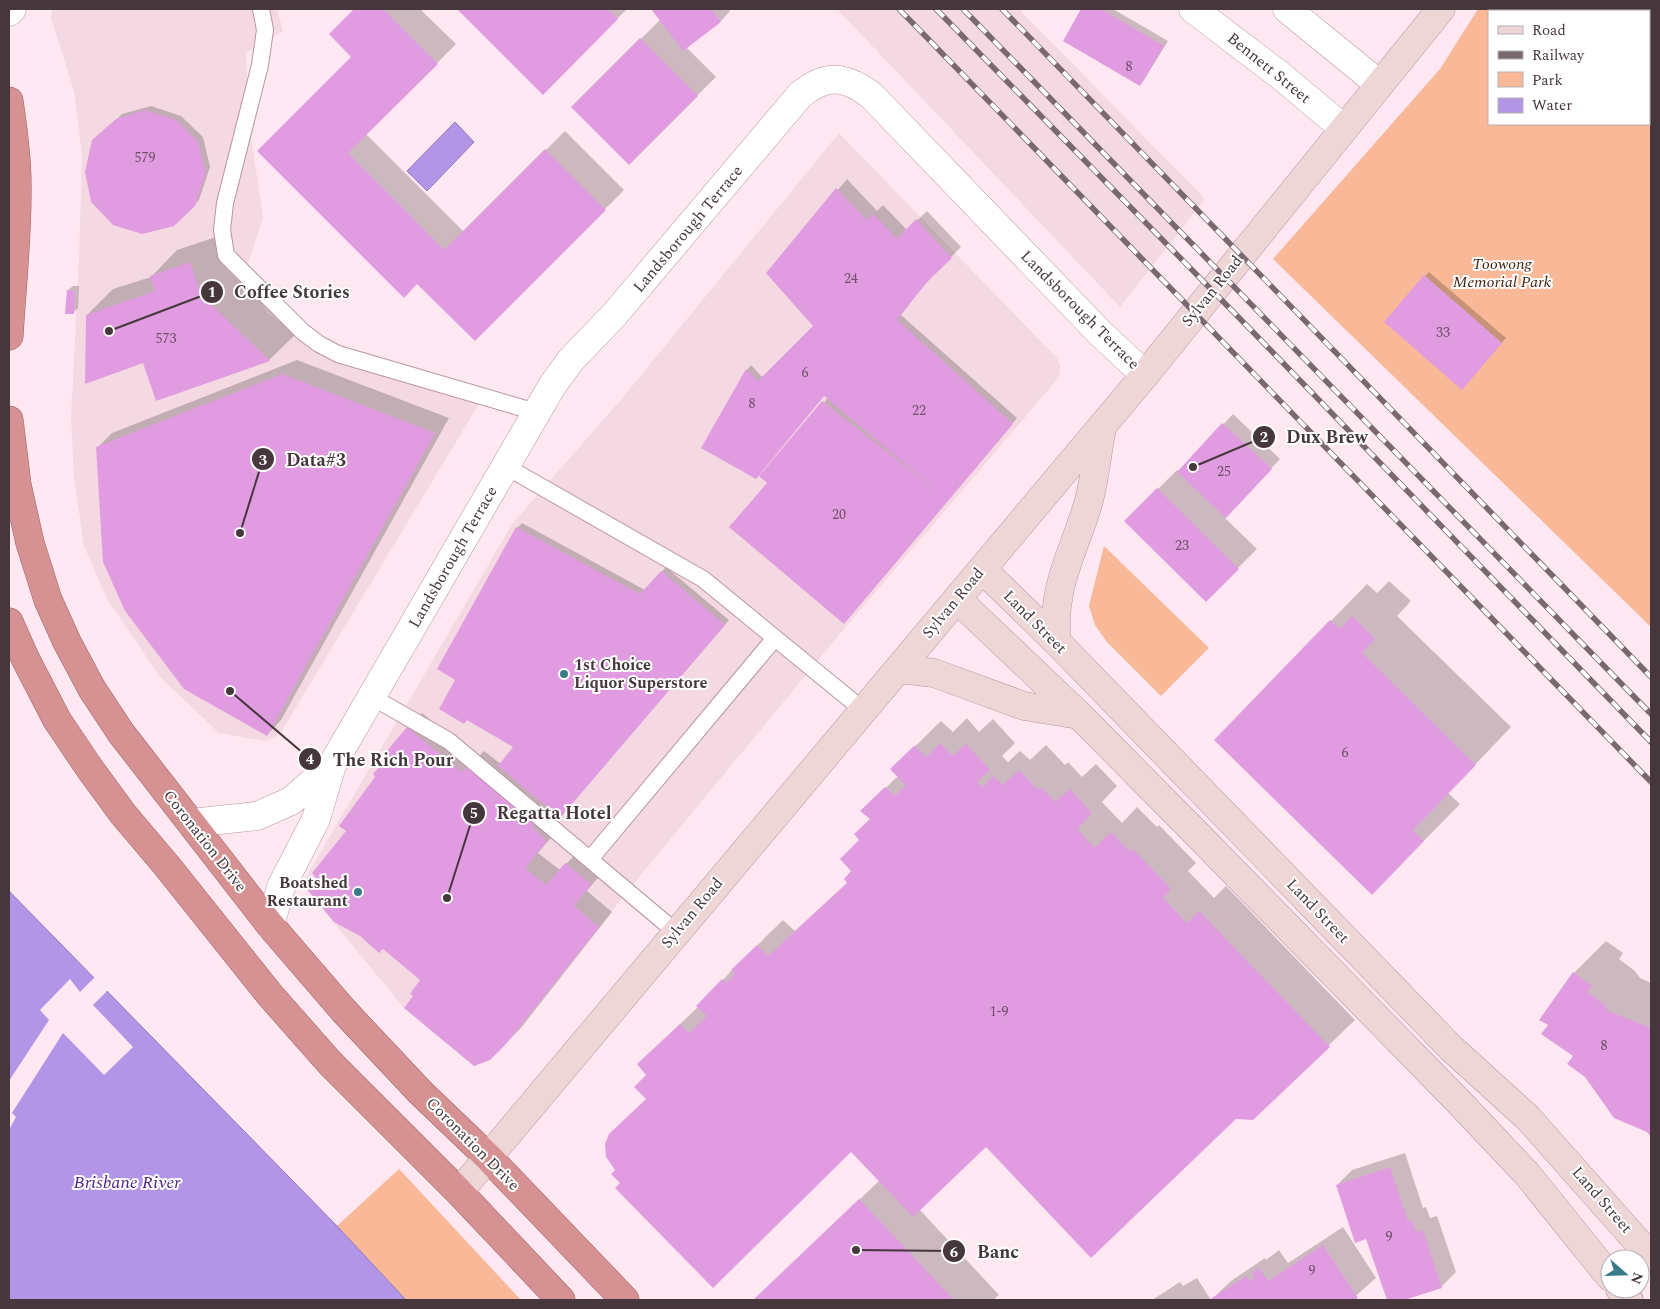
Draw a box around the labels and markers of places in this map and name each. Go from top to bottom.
callout: Coffee Stories [199,275,360,308]
callout: Dux Brew [1251,420,1378,453]
callout: Data#3 [251,443,356,476]
place label: 1st Choice Liquor Superstore [574,653,708,695]
marker: 1st Choice Liquor Superstore [558,668,570,680]
callout: The Rich Pour [298,743,464,776]
callout: Regatta Hotel [461,796,621,829]
place label: Boatshed Restaurant [267,871,348,913]
marker: Boatshed Restaurant [352,886,364,898]
callout: Banc [942,1235,1029,1268]

